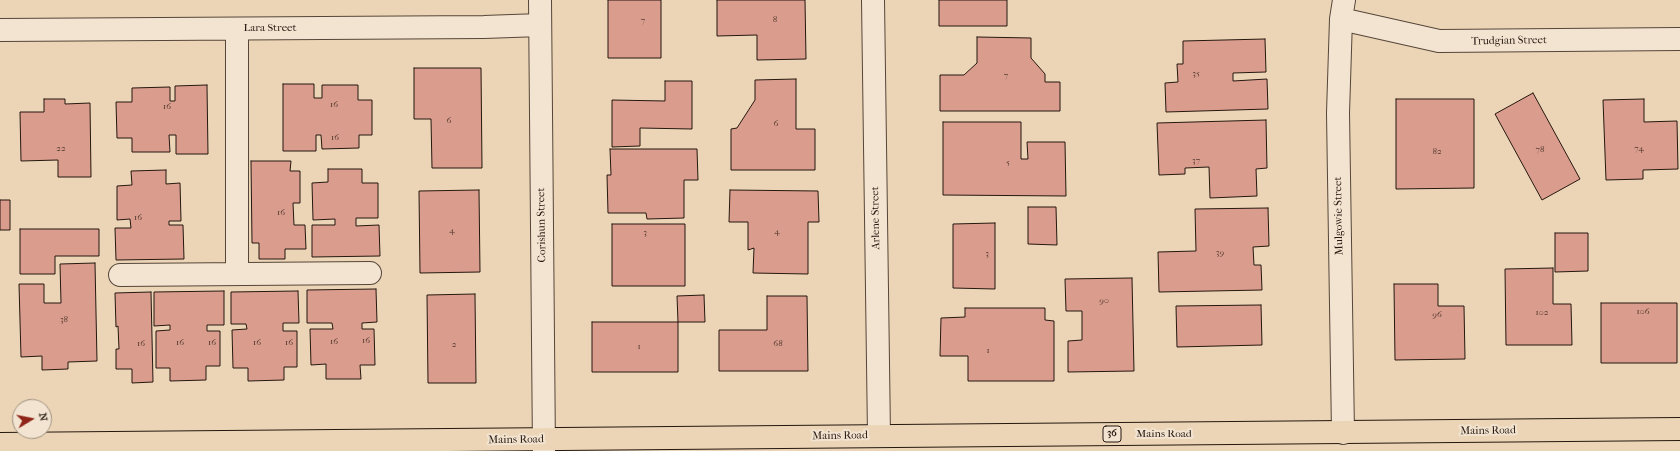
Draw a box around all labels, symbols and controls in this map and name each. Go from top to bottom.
house number: 8 [773,15,777,25]
house number: 7 [641,16,645,26]
street label: Lara Street [244,21,296,35]
street label: Trudgian Street [1471,34,1547,48]
house number: 35 [1192,69,1200,79]
house number: 7 [1004,71,1008,81]
house number: 16 [330,100,338,110]
house number: 16 [163,102,171,112]
house number: 6 [447,116,451,126]
house number: 6 [774,119,778,129]
house number: 16 [331,133,339,143]
house number: 22 [56,144,66,154]
house number: 74 [1634,144,1644,154]
house number: 78 [1536,145,1544,155]
house number: 82 [1432,147,1442,157]
house number: 37 [1192,156,1200,166]
house number: 5 [1006,158,1010,168]
street label: Mulgowie Street [1332,177,1346,255]
street label: Arlene Street [869,186,883,250]
street label: Corishun Street [535,187,549,263]
house number: 16 [277,208,285,218]
house number: 16 [134,213,142,223]
house number: 4 [449,226,455,236]
house number: 4 [774,227,780,237]
house number: 3 [643,228,647,238]
house number: 39 [1216,248,1224,258]
house number: 3 [985,249,989,259]
house number: 90 [1099,296,1109,306]
house number: 106 [1637,307,1649,317]
house number: 102 [1536,308,1548,318]
house number: 96 [1432,310,1442,320]
house number: 38 [60,315,68,325]
house number: 16 [362,336,370,346]
house number: 16 [330,337,338,347]
house number: 16 [176,338,184,348]
house number: 16 [208,338,216,348]
house number: 16 [253,338,261,348]
house number: 16 [285,338,293,348]
house number: 16 [137,339,145,349]
house number: 68 [773,339,783,349]
house number: 2 [452,340,456,350]
house number: 1 [637,342,641,352]
house number: 1 [986,346,990,356]
north arrow [12,399,52,439]
text: N [36,412,50,422]
street label: Mains Road [1460,424,1516,438]
road number: 36 [1103,426,1121,442]
street label: Mains Road [1136,427,1192,441]
street label: Mains Road [812,429,868,443]
street label: Mains Road [488,433,544,447]

